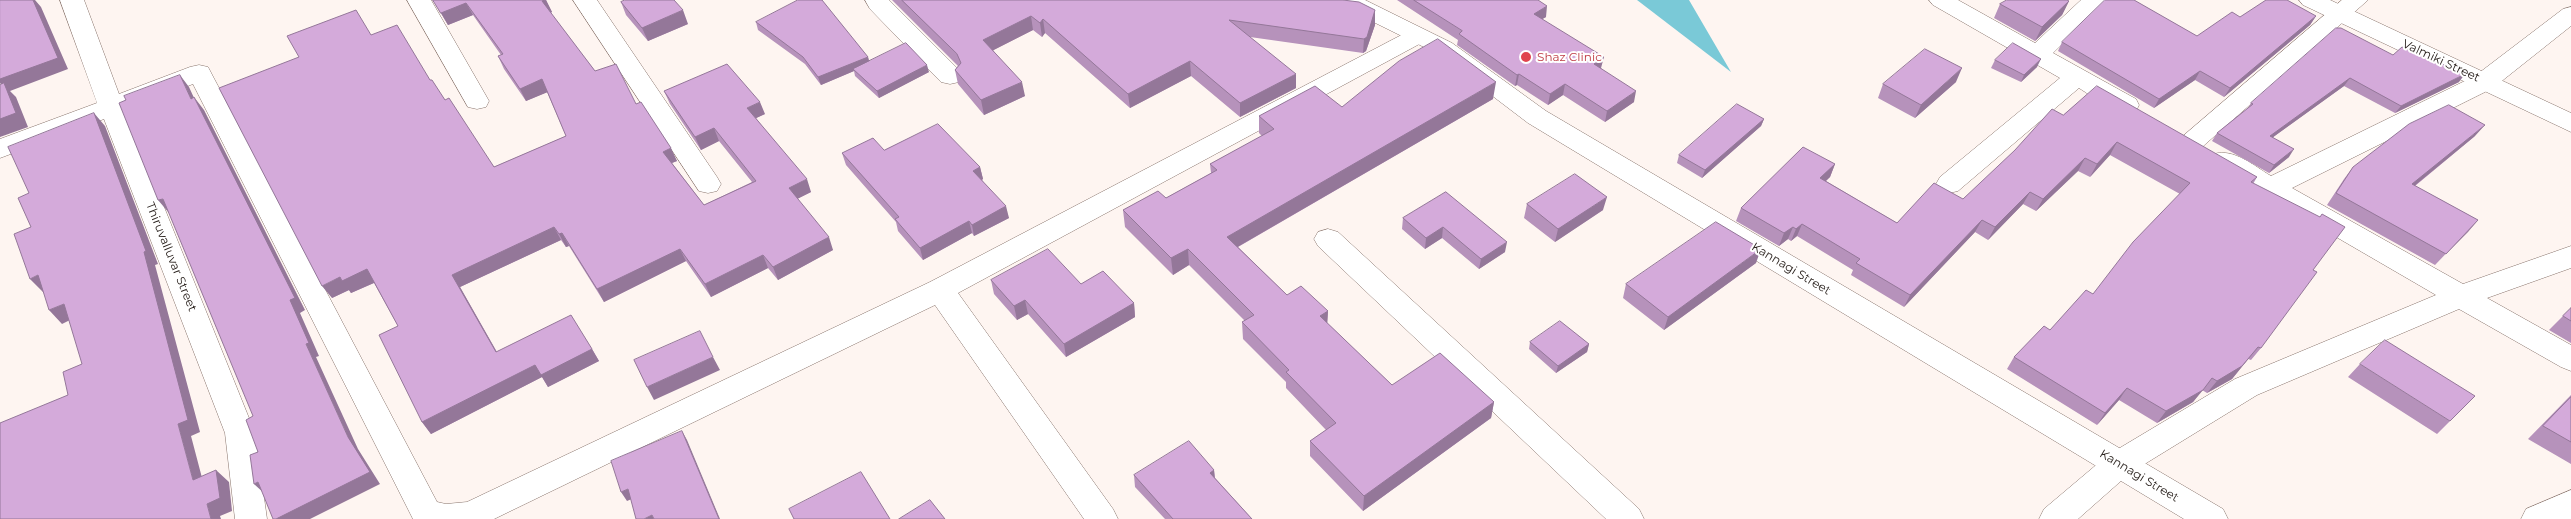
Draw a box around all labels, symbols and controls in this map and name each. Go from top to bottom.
street label: Valmiki Street [2400,37,2482,85]
marker: Shaz Clinic [1519,50,1533,64]
place label: Shaz Clinic [1537,50,1602,64]
street label: Thiruvalluvar Street [142,200,200,314]
street label: Kannagi Street [1749,240,1833,298]
street label: Kannagi Street [2097,447,2181,505]

